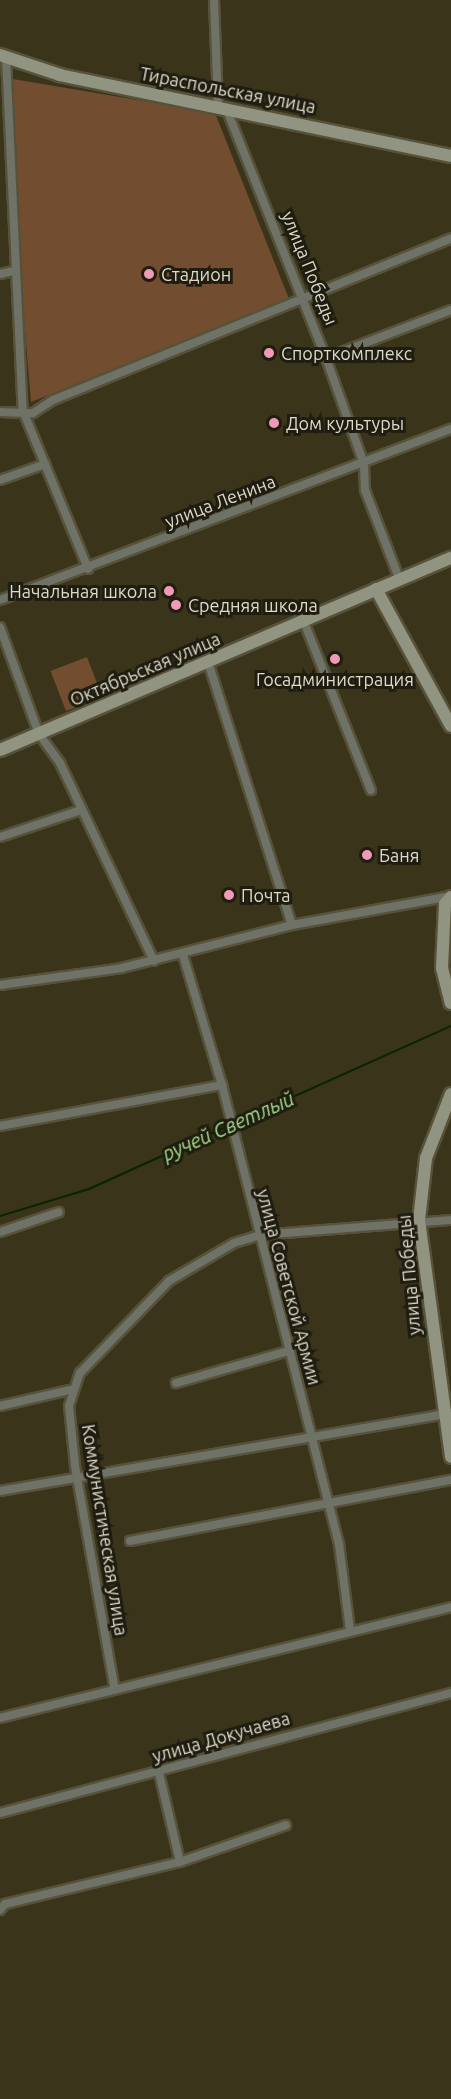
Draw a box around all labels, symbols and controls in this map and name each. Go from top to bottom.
street label: Тираспольская улица [138,62,318,118]
street label: улица Победы [277,208,343,328]
place label: Стадион [161,263,231,285]
marker: Стадион [142,267,156,281]
place label: Спорткомплекс [281,342,412,364]
marker: Спорткомплекс [262,346,276,360]
place label: Дом культуры [286,412,404,434]
marker: Дом культуры [267,416,281,430]
street label: улица Ленина [162,470,278,532]
place label: Начальная школа [9,580,157,602]
marker: Начальная школа [162,584,176,598]
place label: Средняя школа [188,594,318,616]
marker: Средняя школа [169,598,183,612]
street label: Октябрьская улица [67,628,223,710]
marker: Госадминистрация [328,652,342,666]
place label: Госадминистрация [256,668,414,690]
place label: Баня [379,844,420,866]
marker: Баня [360,848,374,862]
place label: Почта [241,884,291,906]
marker: Почта [222,888,236,902]
water label: ручей Светлый [158,1086,298,1166]
street label: улица Советской Армии [252,1187,326,1387]
street label: улица Победы [393,1214,425,1336]
street label: Коммунистическая улица [78,1423,132,1637]
street label: улица Докучаева [150,1707,292,1767]

